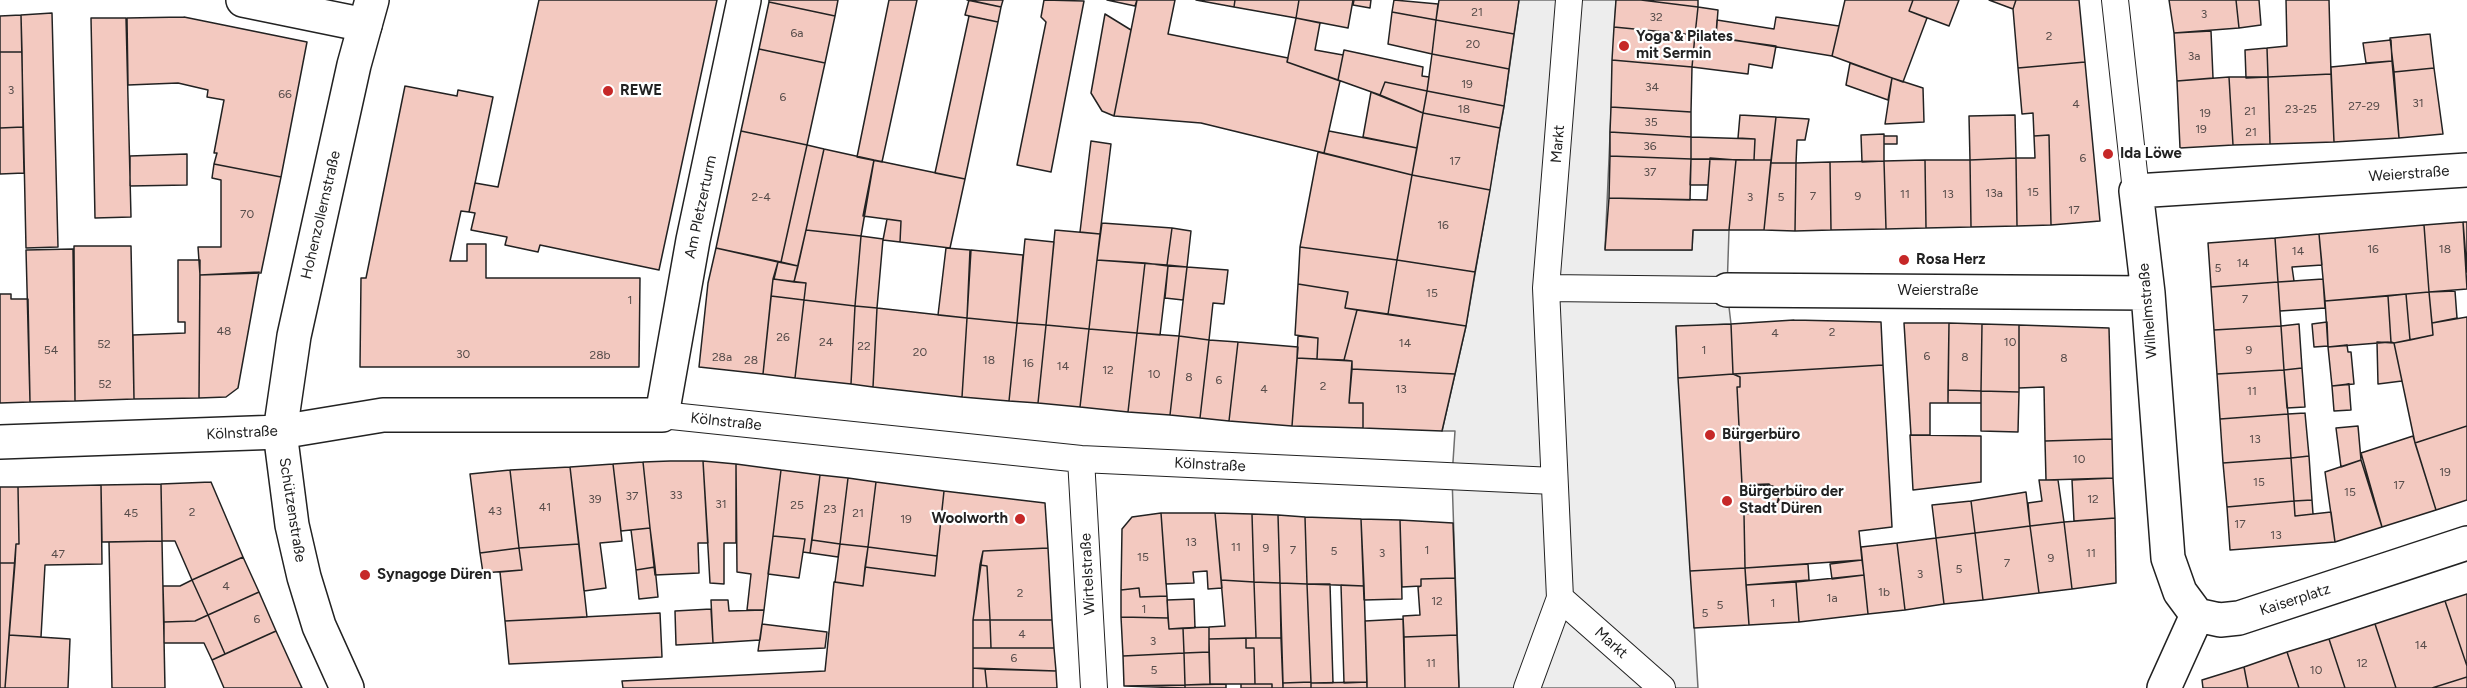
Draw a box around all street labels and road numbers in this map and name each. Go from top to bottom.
street label: Markt [1547,124,1569,164]
street label: Hohenzollernstraße [297,149,345,281]
street label: Am Pletzerturm [681,154,721,260]
street label: Weierstraße [2368,162,2450,186]
street label: Wilhelmstraße [2135,262,2161,360]
street label: Weierstraße [1898,282,1978,300]
street label: Kölnstraße [690,409,762,435]
street label: Kölnstraße [206,422,278,444]
street label: Kölnstraße [1174,454,1246,476]
street label: Schützenstraße [275,456,309,564]
street label: Wirtelstraße [1077,533,1099,615]
street label: Kaiserplatz [2257,580,2333,620]
street label: Markt [1591,623,1631,663]

